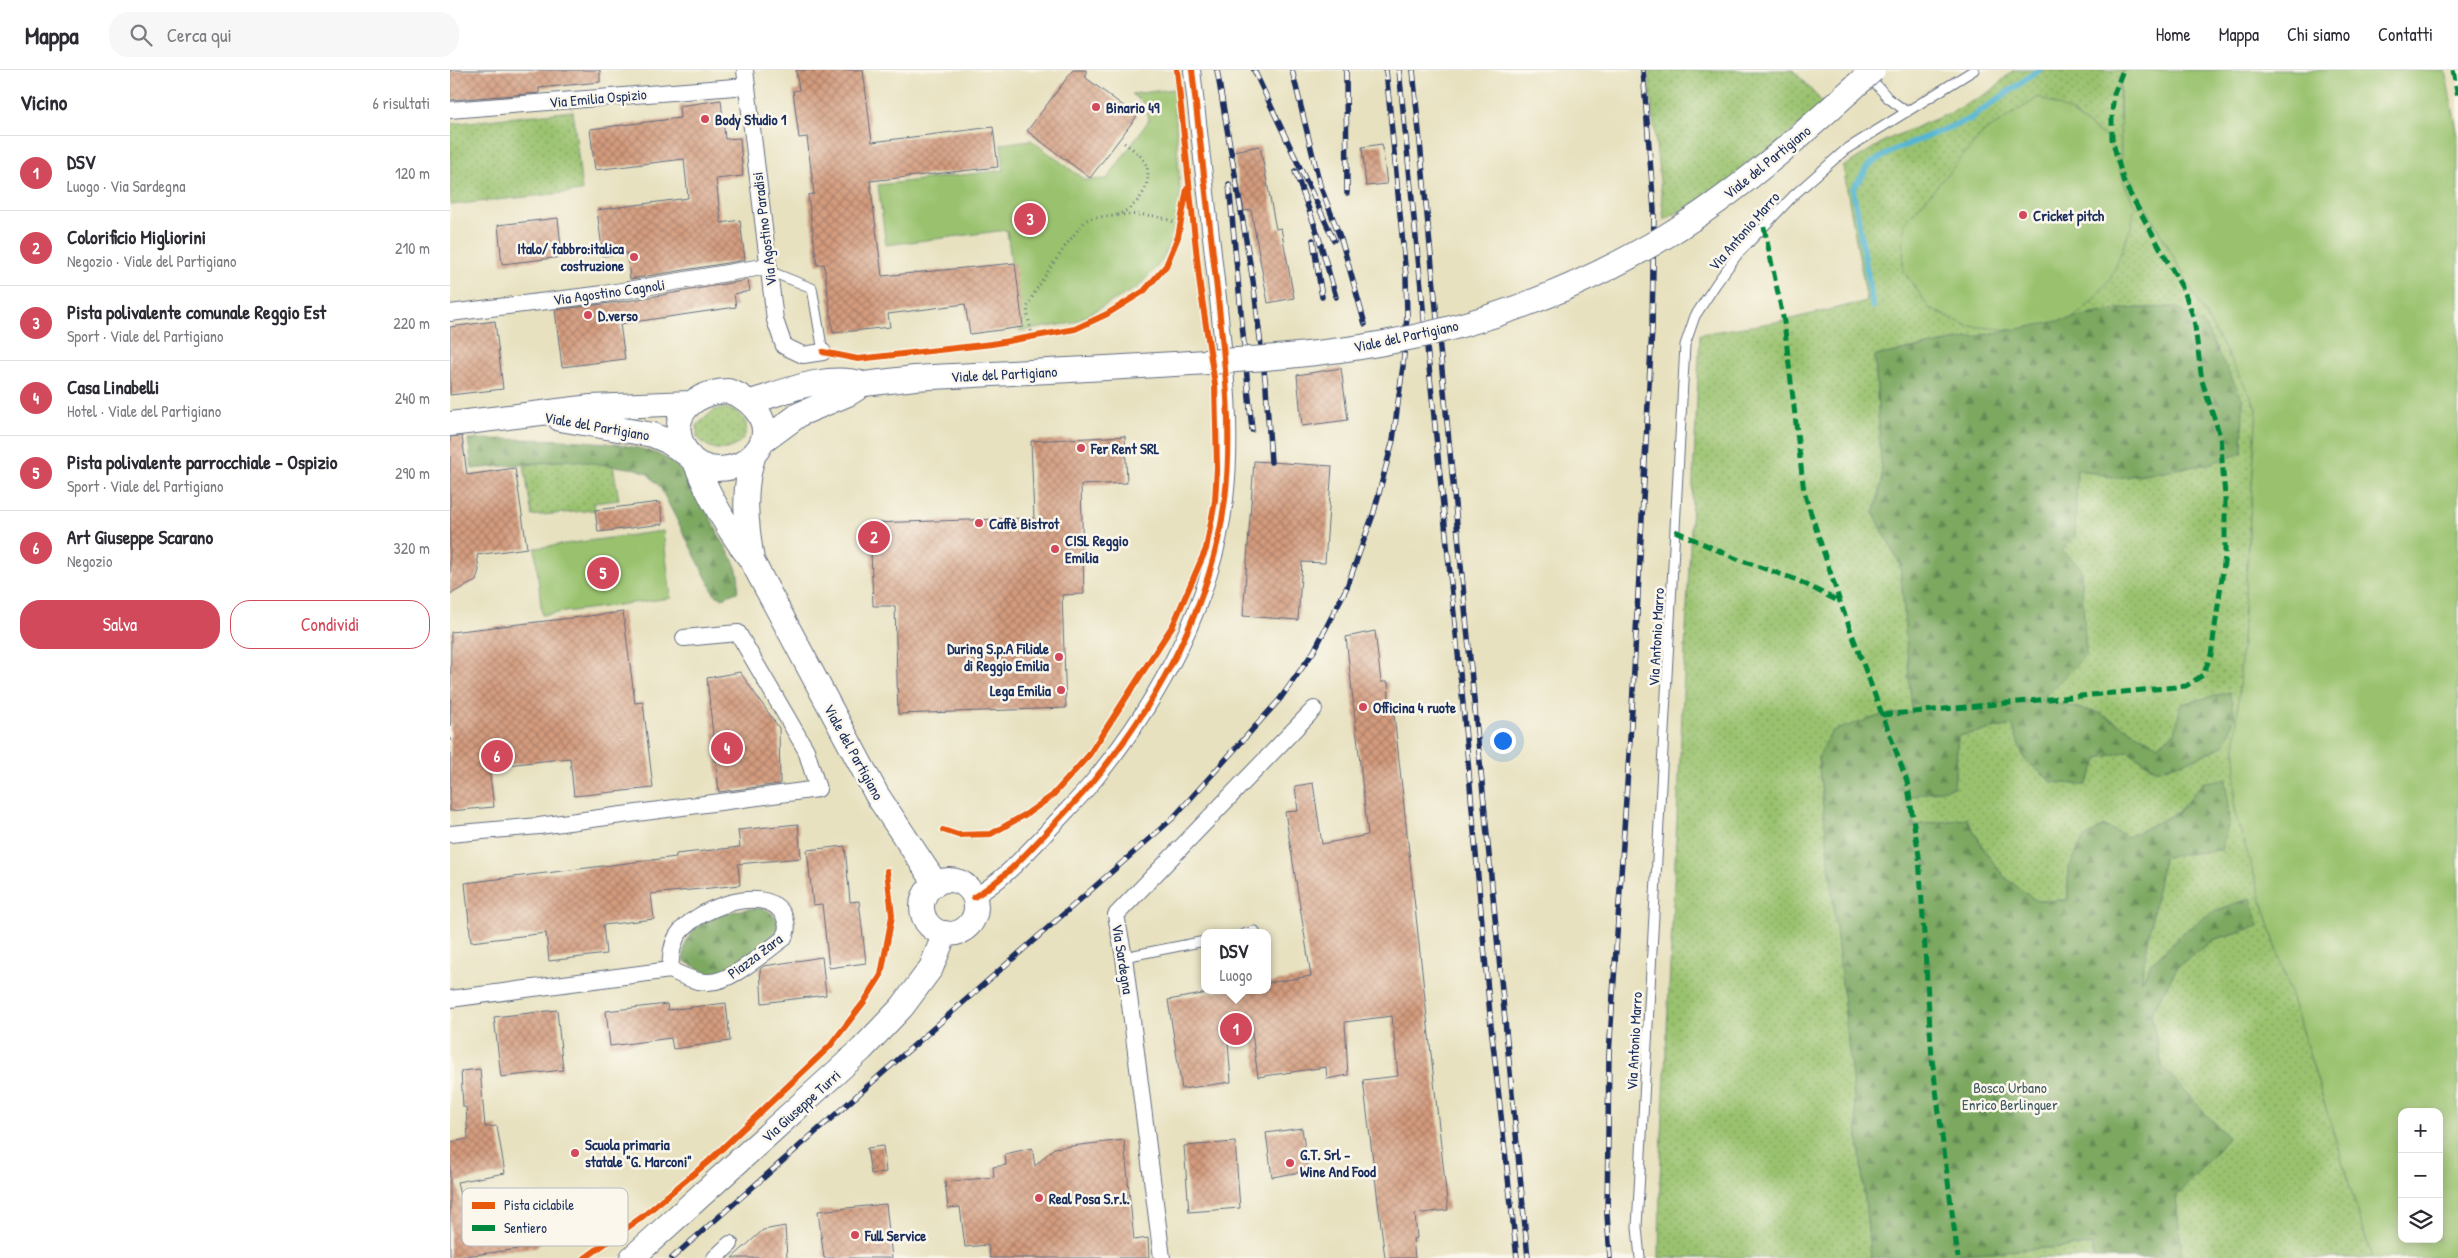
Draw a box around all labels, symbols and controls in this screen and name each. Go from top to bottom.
search box [109,12,459,57]
text: Mappa [25,19,79,51]
icon: search [127,21,155,49]
text: Cerca qui [167,22,232,48]
text: Home [2156,22,2191,47]
text: Mappa [2219,22,2259,47]
text: Chi siamo [2287,22,2350,47]
text: Contatti [2378,22,2433,47]
street label: Via Emilia Ospizio [548,83,648,113]
text: Vicino [20,88,67,117]
text: 6 risultati [373,92,430,114]
place label: Binario 49 [1106,97,1160,118]
marker: Binario 49 [1090,101,1102,113]
place label: Body Studio 1 [715,109,787,131]
marker: Body Studio 1 [699,113,711,125]
street label: Viale del Partigiano [1719,120,1815,204]
text: DSV [67,149,95,175]
text: 1 [33,162,39,184]
text: 120 m [395,162,430,184]
street label: Via Agostino Paradisi [747,171,781,287]
text: Luogo · Via Sardegna [67,175,185,197]
street label: Via Antonio Marro [1704,187,1784,275]
pin: 3 [1014,200,1046,238]
place label: Cricket pitch [2033,205,2105,227]
marker: Cricket pitch [2017,209,2029,221]
text: Colorificio Migliorini [67,224,206,250]
text: 2 [32,237,40,259]
text: 210 m [395,237,430,259]
place label: Italo/ fabbro:italica costruzione [517,238,624,276]
text: Negozio · Viale del Partigiano [67,250,236,272]
marker: Italo/ fabbro:italica costruzione [628,251,640,263]
street label: Via Agostino Cagnoli [552,274,666,310]
text: Pista polivalente comunale Reggio Est [67,299,326,325]
place label: D.verso [598,305,638,326]
marker: D.verso [582,309,594,321]
text: 3 [32,312,40,334]
text: 220 m [393,312,430,334]
street label: Viale del Partigiano [1352,315,1460,357]
text: Sport · Viale del Partigiano [67,325,223,347]
street label: Viale del Partigiano [950,361,1058,387]
text: Casa Linabelli [67,374,159,400]
text: 4 [33,387,39,409]
text: 240 m [395,387,430,409]
text: Hotel · Viale del Partigiano [67,400,221,422]
street label: Viale del Partigiano [543,406,651,446]
place label: Fer Rent SRL [1090,438,1160,459]
marker: Fer Rent SRL [1075,442,1087,454]
text: Pista polivalente parrocchiale - Ospizio [67,449,338,475]
text: 5 [33,462,39,484]
text: 290 m [395,462,430,484]
text: Sport · Viale del Partigiano [67,475,223,497]
place label: Caffè Bistrot [989,513,1060,534]
marker: Caffè Bistrot [973,517,985,529]
pin: 2 [858,518,890,556]
text: Art Giuseppe Scarano [67,524,213,550]
place label: CISL Reggio Emilia [1065,530,1128,568]
text: 6 [33,537,39,559]
text: 320 m [394,537,430,559]
marker: CISL Reggio Emilia [1049,543,1061,555]
text: Negozio [67,550,112,572]
pin: 5 [587,554,619,592]
street label: Via Antonio Marro [1643,587,1669,687]
button: Salva [20,600,220,649]
button: Condividi [230,600,430,649]
place label: During S.p.A Filiale di Reggio Emilia [947,638,1049,677]
marker: During S.p.A Filiale di Reggio Emilia [1053,651,1065,663]
place label: Lega Emilia [990,680,1051,702]
marker: Lega Emilia [1055,684,1067,696]
place label: Officina 4 ruote [1373,697,1456,718]
street label: Viale del Partigiano [819,700,889,804]
marker: Officina 4 ruote [1357,701,1369,713]
your location [1490,728,1516,754]
pin: 4 [711,729,743,767]
pin: 6 [481,737,513,775]
street label: Via Sardegna [1107,922,1139,996]
street label: Piazza Zara [723,928,787,984]
popup [1201,929,1271,994]
text: DSV [1220,938,1248,964]
text: Luogo [1220,964,1252,986]
street label: Via Antonio Marro [1621,991,1647,1091]
pin: 1 [1220,1010,1252,1048]
street label: Via Giuseppe Turri [757,1065,845,1147]
park label: Bosco Urbano Enrico Berlinguer [1962,1077,2058,1115]
map controls [2398,1108,2443,1243]
button: + [2398,1108,2443,1153]
place label: Scuola primaria statale "G. Marconi" [585,1134,692,1172]
place label: G.T. Srl - Wine And Food [1300,1144,1376,1182]
marker: Scuola primaria statale "G. Marconi" [569,1147,581,1159]
button: − [2398,1153,2443,1198]
marker: G.T. Srl - Wine And Food [1284,1157,1296,1169]
legend [462,1188,628,1246]
place label: Real Posa S.r.l. [1049,1188,1130,1209]
marker: Real Posa S.r.l. [1033,1192,1045,1204]
text: Pista ciclabile [504,1195,575,1214]
button: layers [2398,1198,2443,1243]
text: Sentiero [504,1218,547,1237]
place label: Full Service [864,1225,926,1246]
marker: Full Service [849,1229,861,1241]

